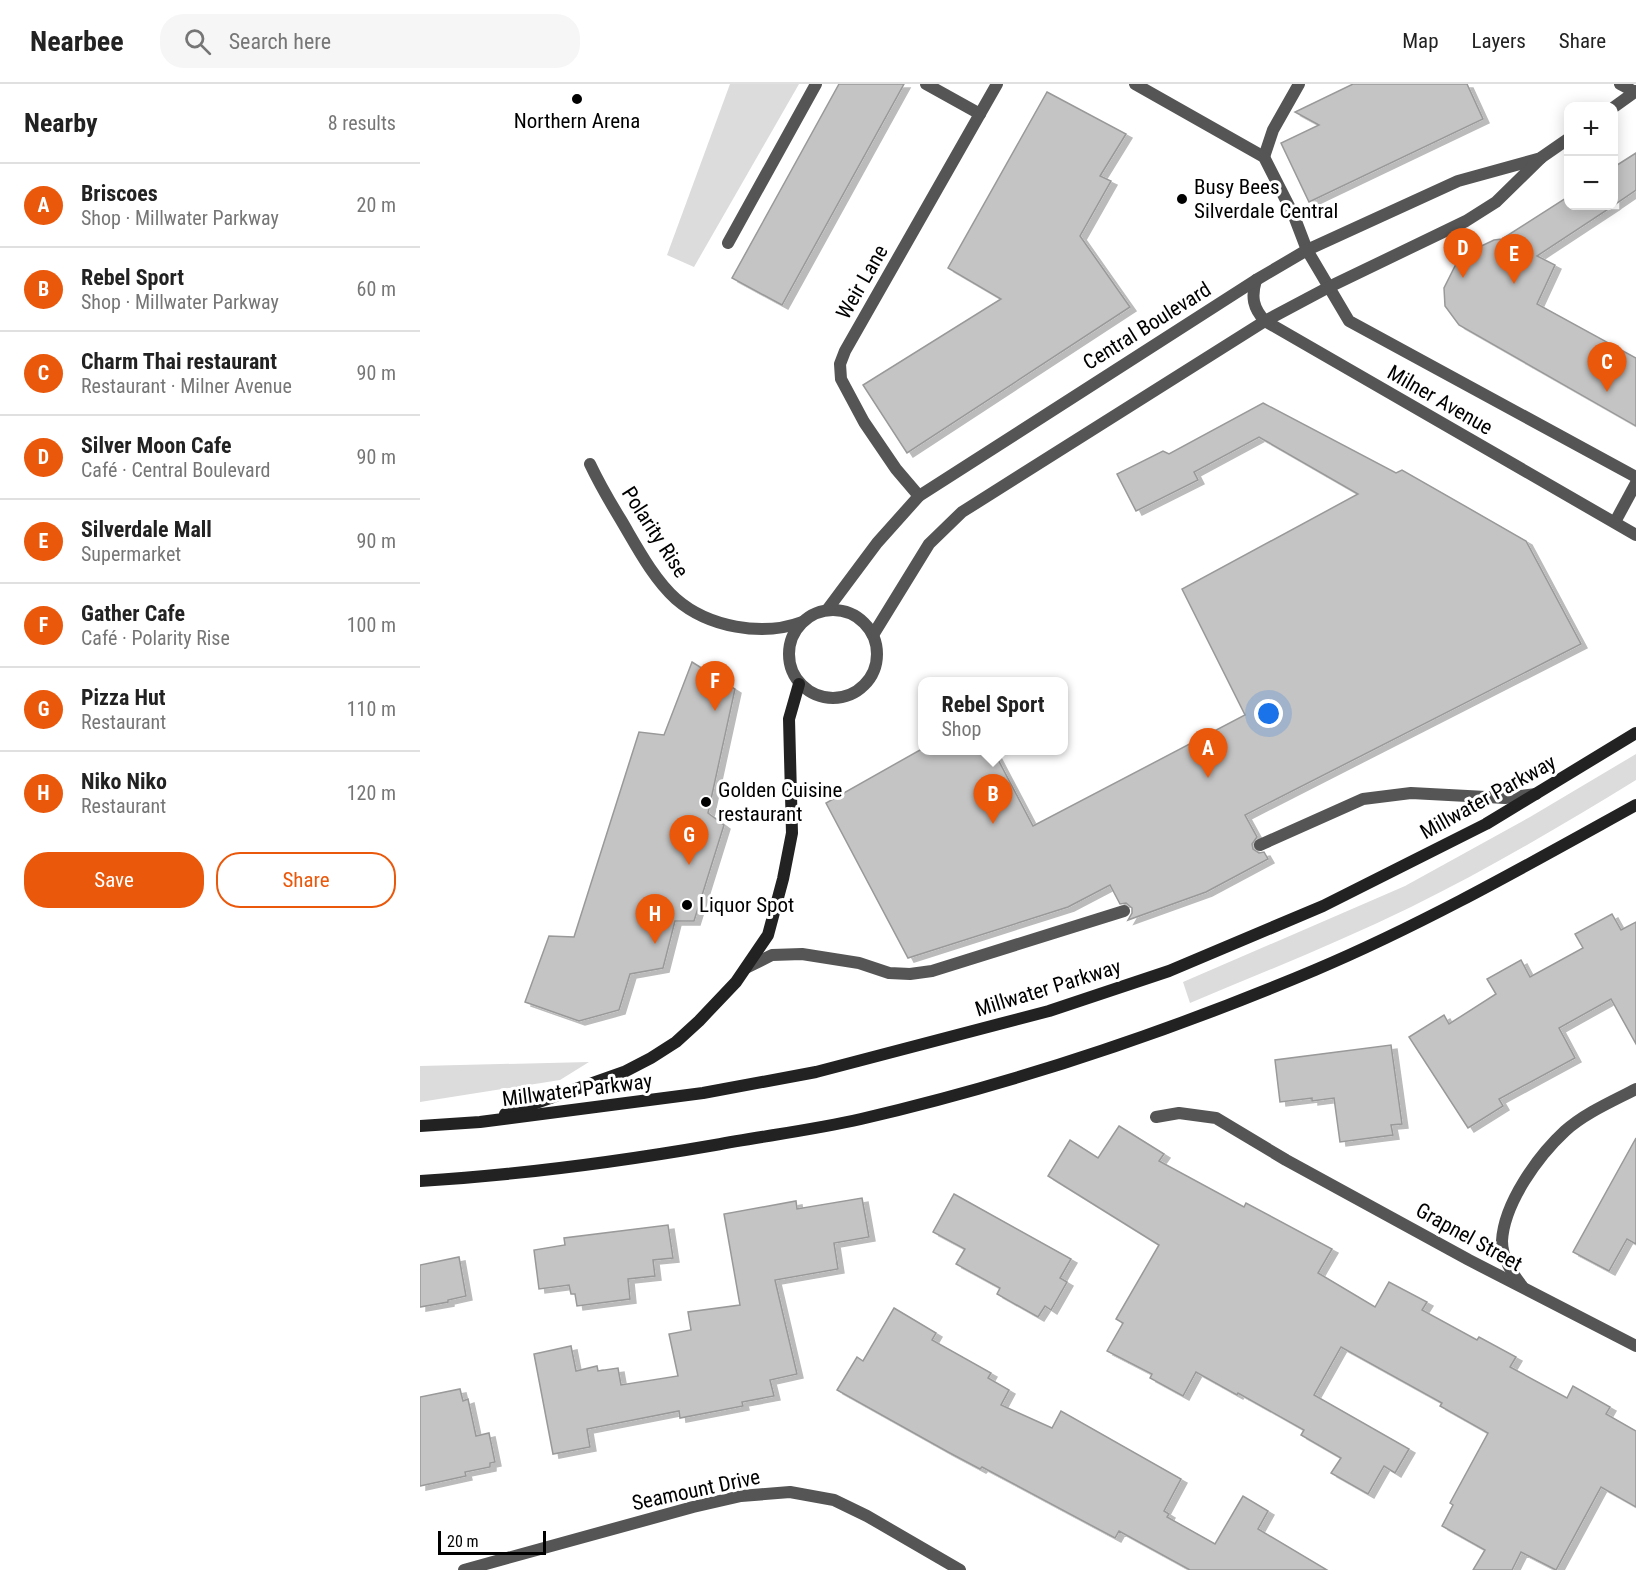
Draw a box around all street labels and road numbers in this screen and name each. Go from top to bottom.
street label: Weir Lane [831,241,893,323]
street label: Central Boulevard [1079,277,1215,375]
street label: Milner Avenue [1383,360,1497,440]
street label: Polarity Rise [617,482,693,582]
street label: Millwater Parkway [1416,750,1560,844]
street label: Millwater Parkway [972,954,1124,1022]
street label: Millwater Parkway [501,1069,654,1111]
street label: Grapnel Street [1412,1198,1526,1276]
street label: Seamount Drive [630,1465,762,1515]

